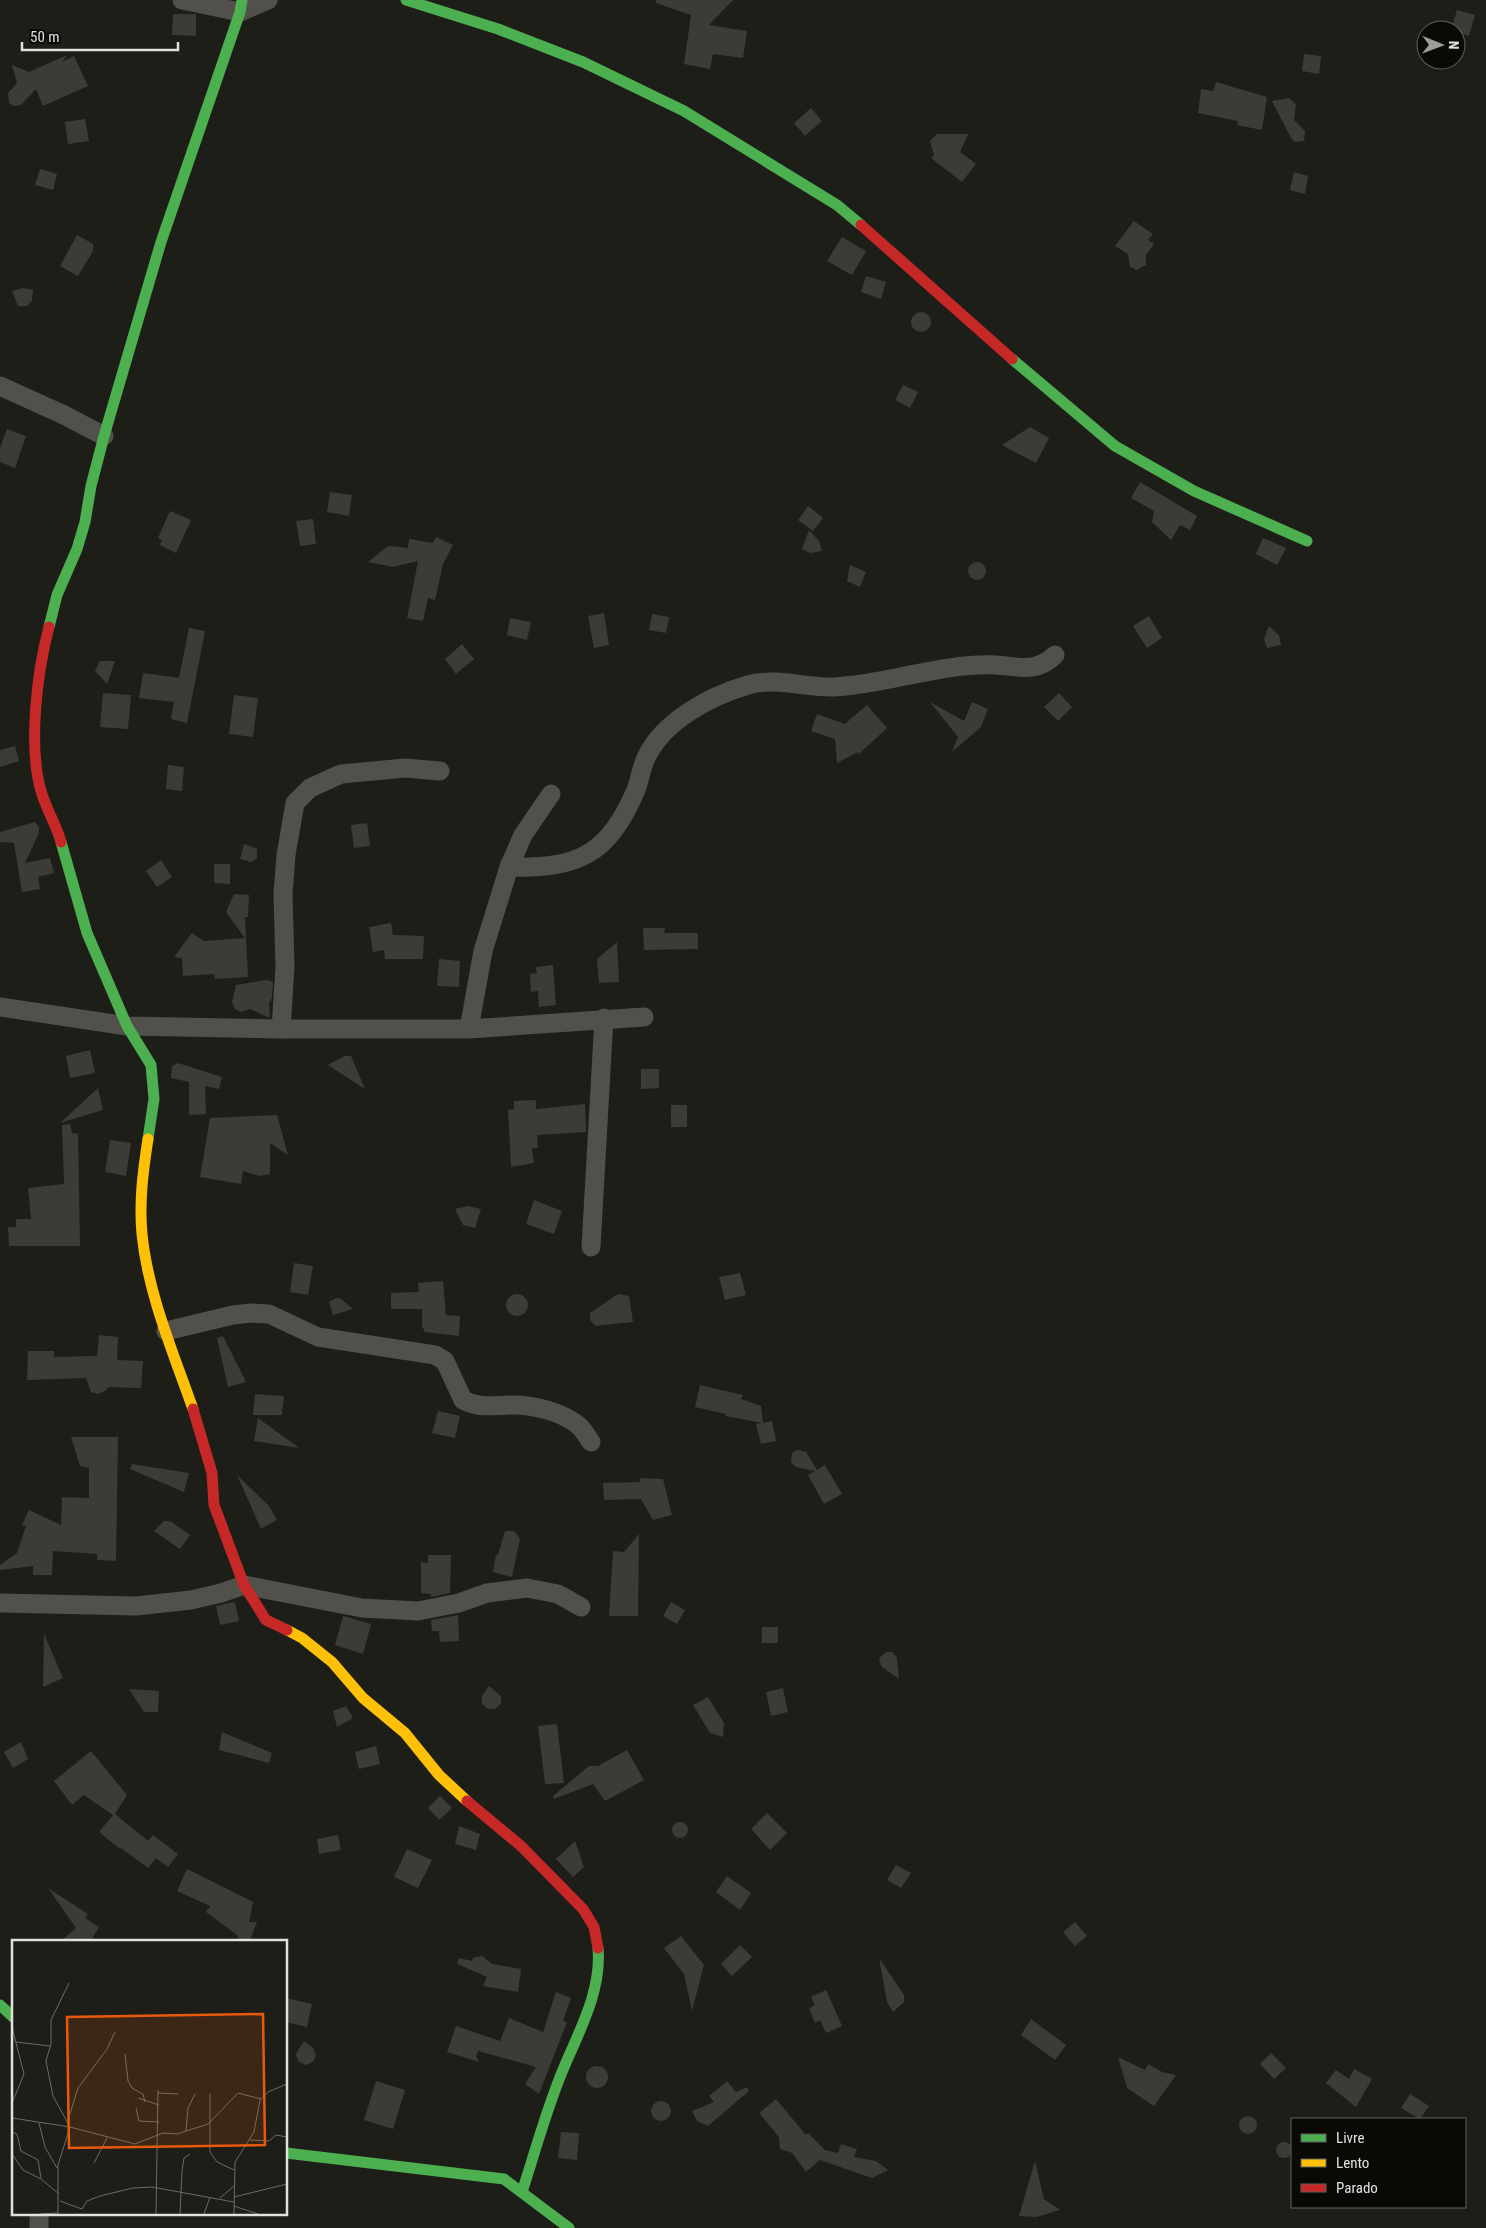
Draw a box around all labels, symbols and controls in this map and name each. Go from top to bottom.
scale bar [22,20,179,52]
north arrow [1416,20,1466,70]
text: 50 m [30,28,60,46]
text: N [1446,41,1462,50]
inset map [12,1940,288,2216]
legend [1291,2118,1466,2208]
text: Livre [1336,2129,1364,2147]
text: Lento [1336,2154,1369,2172]
text: Parado [1336,2179,1378,2197]

